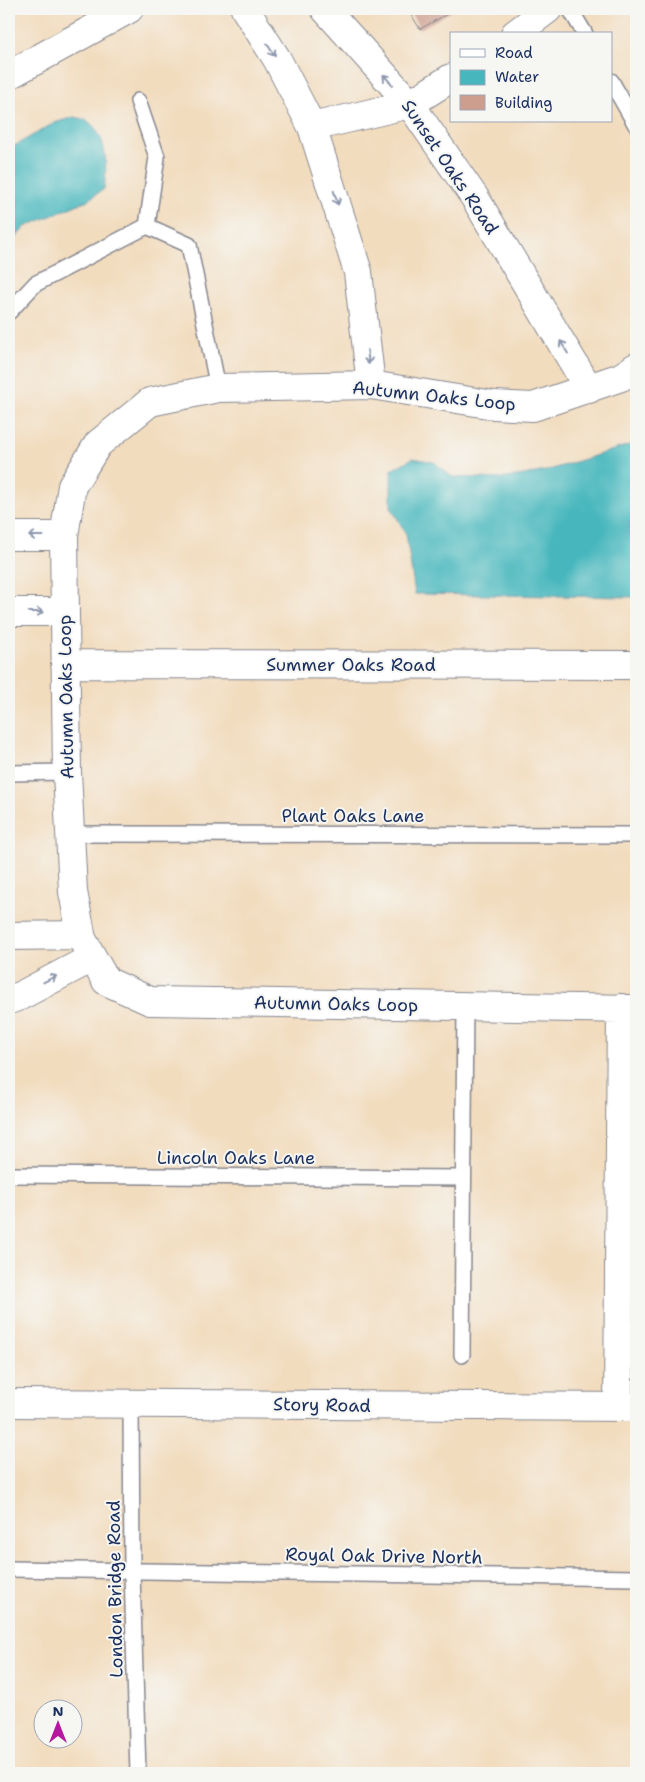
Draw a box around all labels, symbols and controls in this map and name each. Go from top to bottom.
legend [450,32,612,122]
one-way arrow [266,42,276,56]
text: Road [495,43,533,63]
text: Water [495,67,539,87]
one-way arrow [383,73,394,86]
text: Building [495,93,552,113]
street label: Sunset Oaks Road [396,95,504,239]
one-way arrow [331,190,341,206]
one-way arrow [558,340,568,354]
one-way arrow [363,348,373,364]
street label: Autumn Oaks Loop [351,375,517,417]
one-way arrow [29,531,45,541]
one-way arrow [28,607,44,617]
street label: Autumn Oaks Loop [53,615,79,779]
street label: Summer Oaks Road [266,653,436,677]
street label: Plant Oaks Lane [281,804,425,828]
one-way arrow [43,974,58,984]
street label: Autumn Oaks Loop [254,991,418,1017]
street label: Lincoln Oaks Lane [157,1146,315,1170]
street label: Story Road [273,1392,371,1418]
street label: London Bridge Road [101,1500,129,1678]
street label: Royal Oak Drive North [285,1542,483,1570]
north arrow [32,1700,82,1750]
text: N [52,1702,64,1720]

